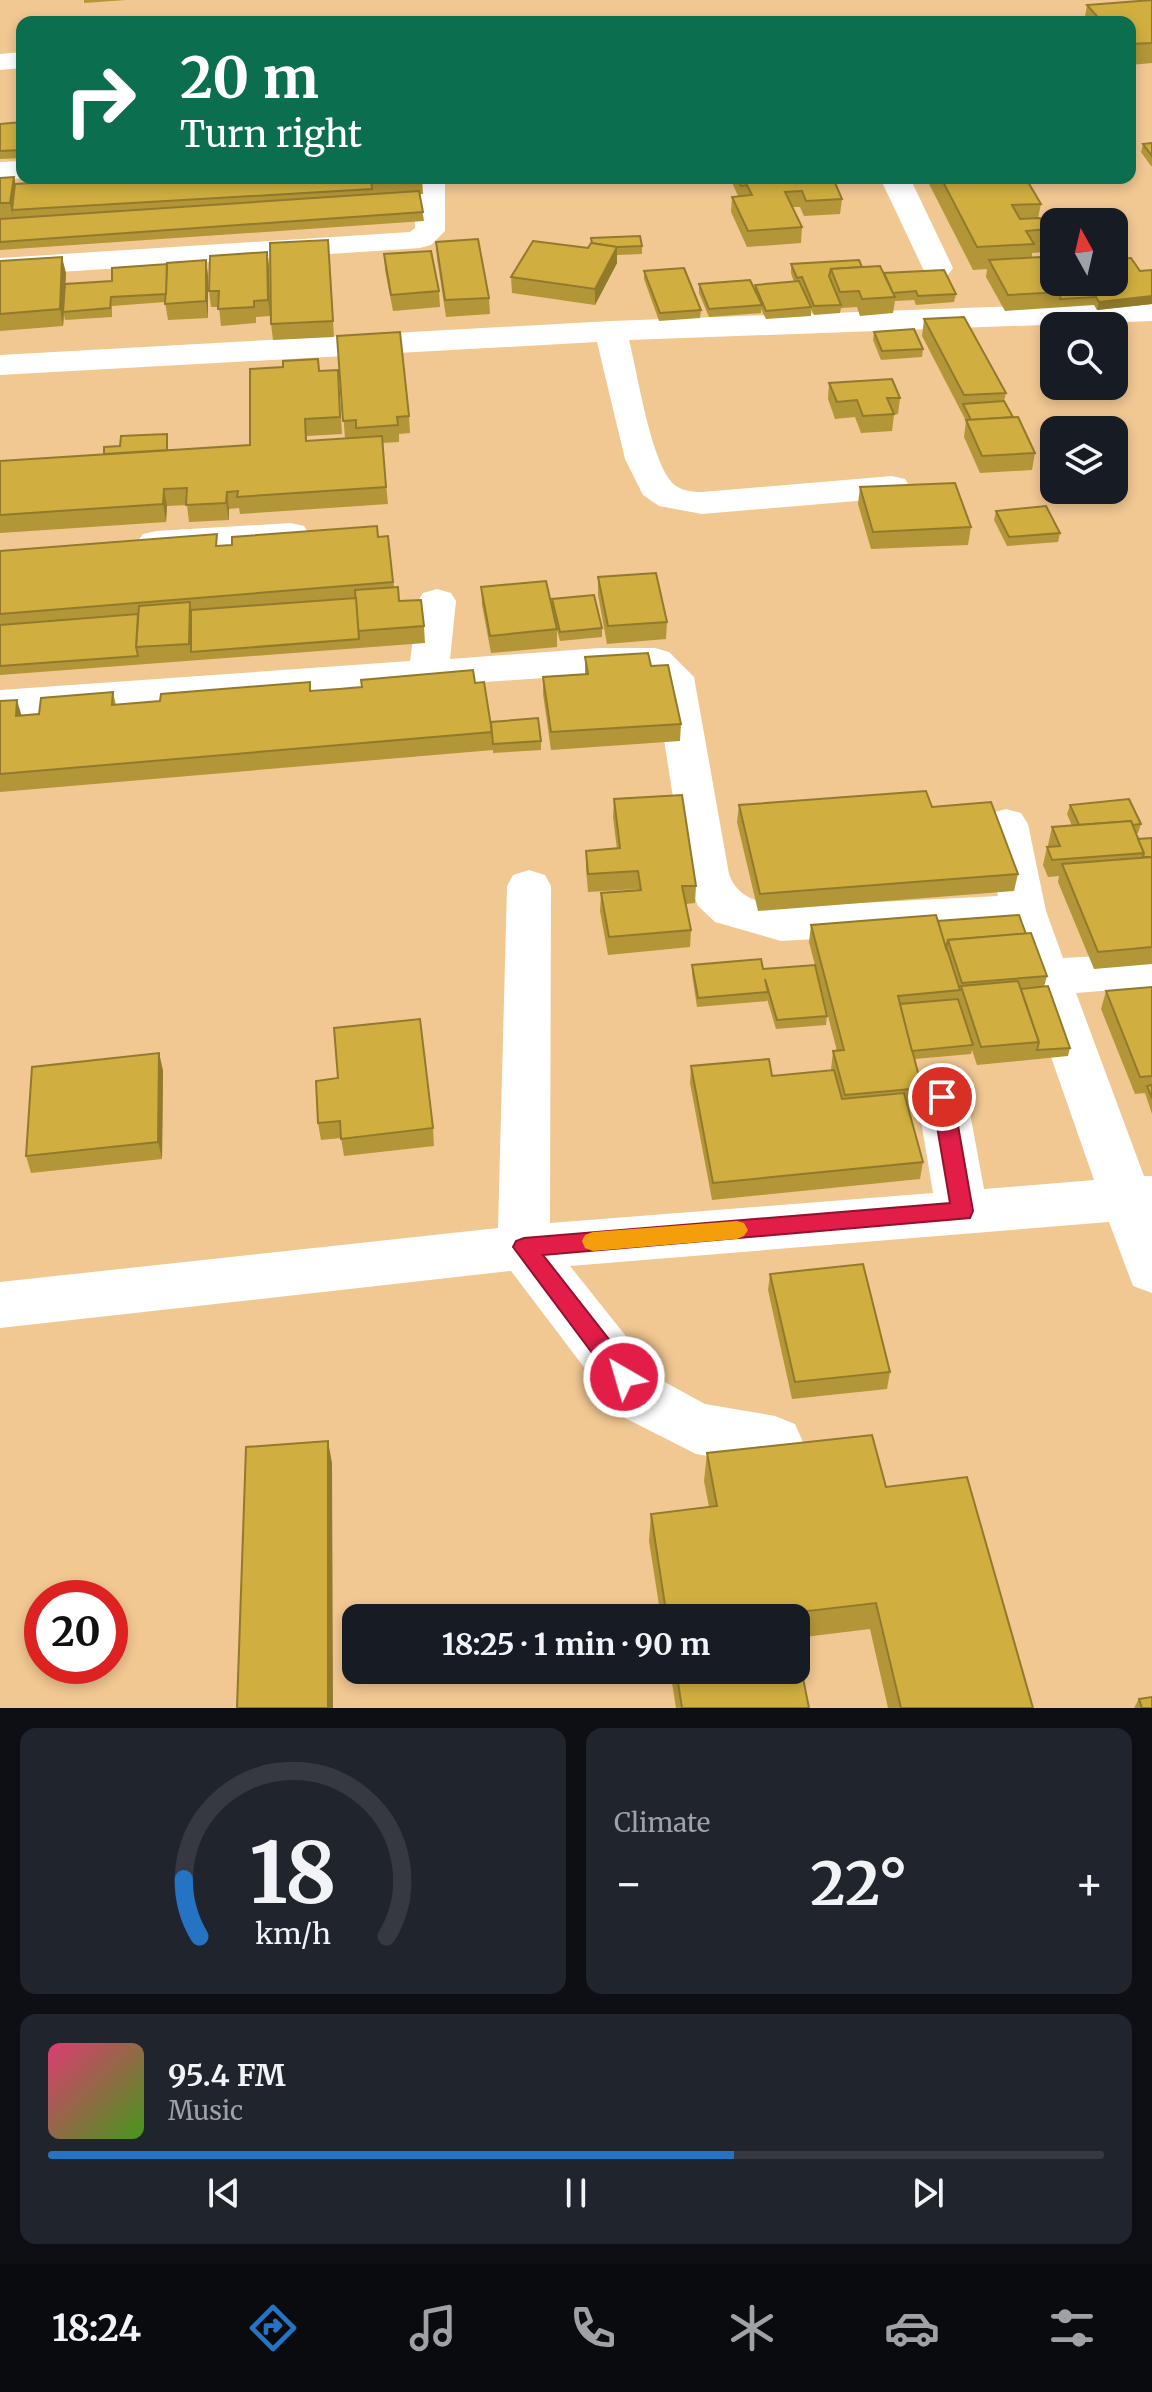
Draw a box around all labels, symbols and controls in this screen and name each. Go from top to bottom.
text: 20 m [180,43,319,113]
icon: right [48,48,152,152]
text: Turn right [180,112,362,157]
north arrow [1040,208,1128,296]
map controls [1040,208,1128,504]
button: search [1040,312,1128,400]
button: layers [1040,416,1128,504]
pin [908,1063,976,1131]
icon: arrive [920,1075,964,1119]
position arrow [582,1335,666,1419]
speed limit sign: 20 [24,1580,128,1684]
text: 18:25 · 1 min · 90 m [442,1625,710,1663]
text: Climate [614,1806,710,1839]
text: 18 [249,1821,337,1926]
text: 22° [810,1846,908,1921]
text: − [614,1856,643,1911]
text: + [1075,1856,1104,1911]
text: km/h [255,1916,331,1952]
text: 95.4 FM [168,2056,285,2094]
text: Music [168,2094,243,2127]
icon: previous [202,2171,246,2215]
icon: pause [554,2171,598,2215]
icon: next [906,2171,950,2215]
icon: directions [245,2300,301,2356]
icon: music [405,2300,461,2356]
icon: phone [565,2300,621,2356]
icon: climate [724,2300,780,2356]
icon: car [884,2300,940,2356]
icon: filters [1044,2300,1100,2356]
text: 18:24 [52,2306,141,2351]

